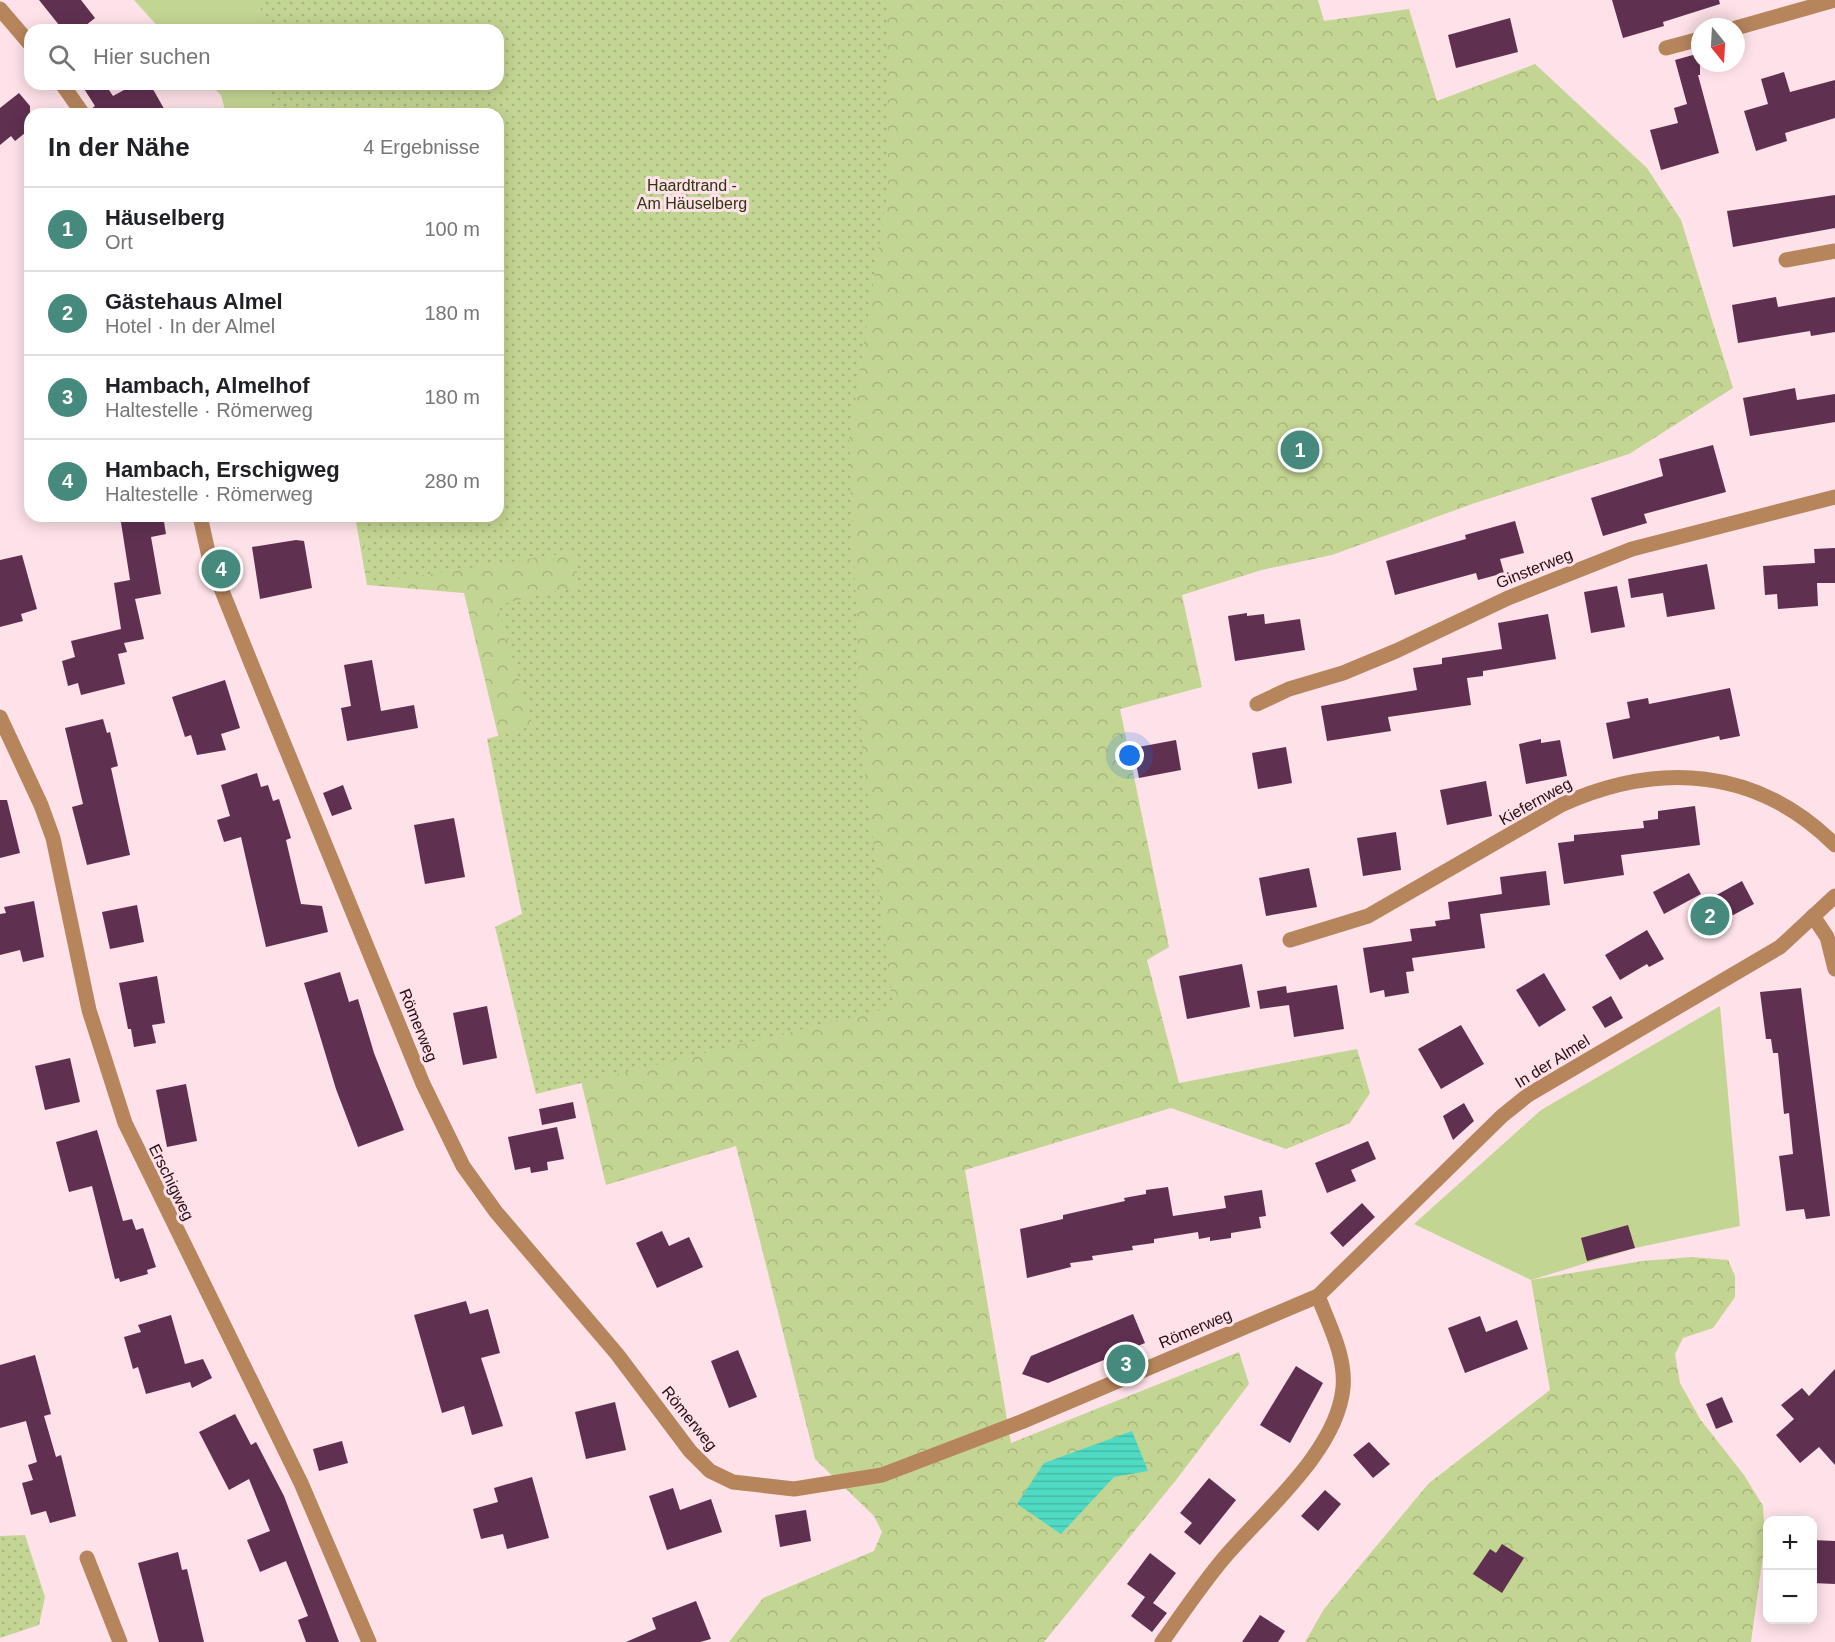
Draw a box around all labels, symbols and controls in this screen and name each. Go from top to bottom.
north arrow [1691,18,1745,72]
search box [24,24,504,90]
icon: search [45,41,78,74]
text: Hier suchen [93,44,210,69]
text: In der Nähe [48,132,190,162]
text: 4 Ergebnisse [363,136,480,158]
park label: Haardtrand - Am Häuselberg [637,177,747,212]
text: Häuselberg [105,205,225,230]
text: 1 [62,218,73,240]
text: 100 m [424,218,480,240]
text: Ort [105,231,133,253]
text: Gästehaus Almel [105,289,283,314]
text: 2 [62,302,73,324]
text: 180 m [424,302,480,324]
text: Hotel · In der Almel [105,315,275,337]
text: Hambach, Almelhof [105,373,310,398]
text: 3 [62,386,73,408]
text: 180 m [424,386,480,408]
text: Haltestelle · Römerweg [105,399,313,421]
pin: 1 [1280,428,1320,472]
text: Hambach, Erschigweg [105,457,340,482]
text: 4 [62,470,73,492]
text: 280 m [424,470,480,492]
text: Haltestelle · Römerweg [105,483,313,505]
street label: Ginsterweg [1493,545,1575,592]
pin: 4 [202,546,240,592]
your location [1115,741,1144,770]
street label: Kiefernweg [1496,775,1574,828]
pin: 2 [1690,894,1730,938]
street label: Römerweg [396,986,441,1064]
street label: In der Almel [1512,1032,1593,1091]
street label: Erschigweg [146,1141,197,1223]
street label: Römerweg [1156,1306,1234,1351]
pin: 3 [1106,1342,1146,1386]
street label: Römerweg [659,1383,721,1454]
map controls [1763,1516,1817,1624]
button: + [1763,1516,1817,1570]
button: − [1763,1570,1817,1624]

